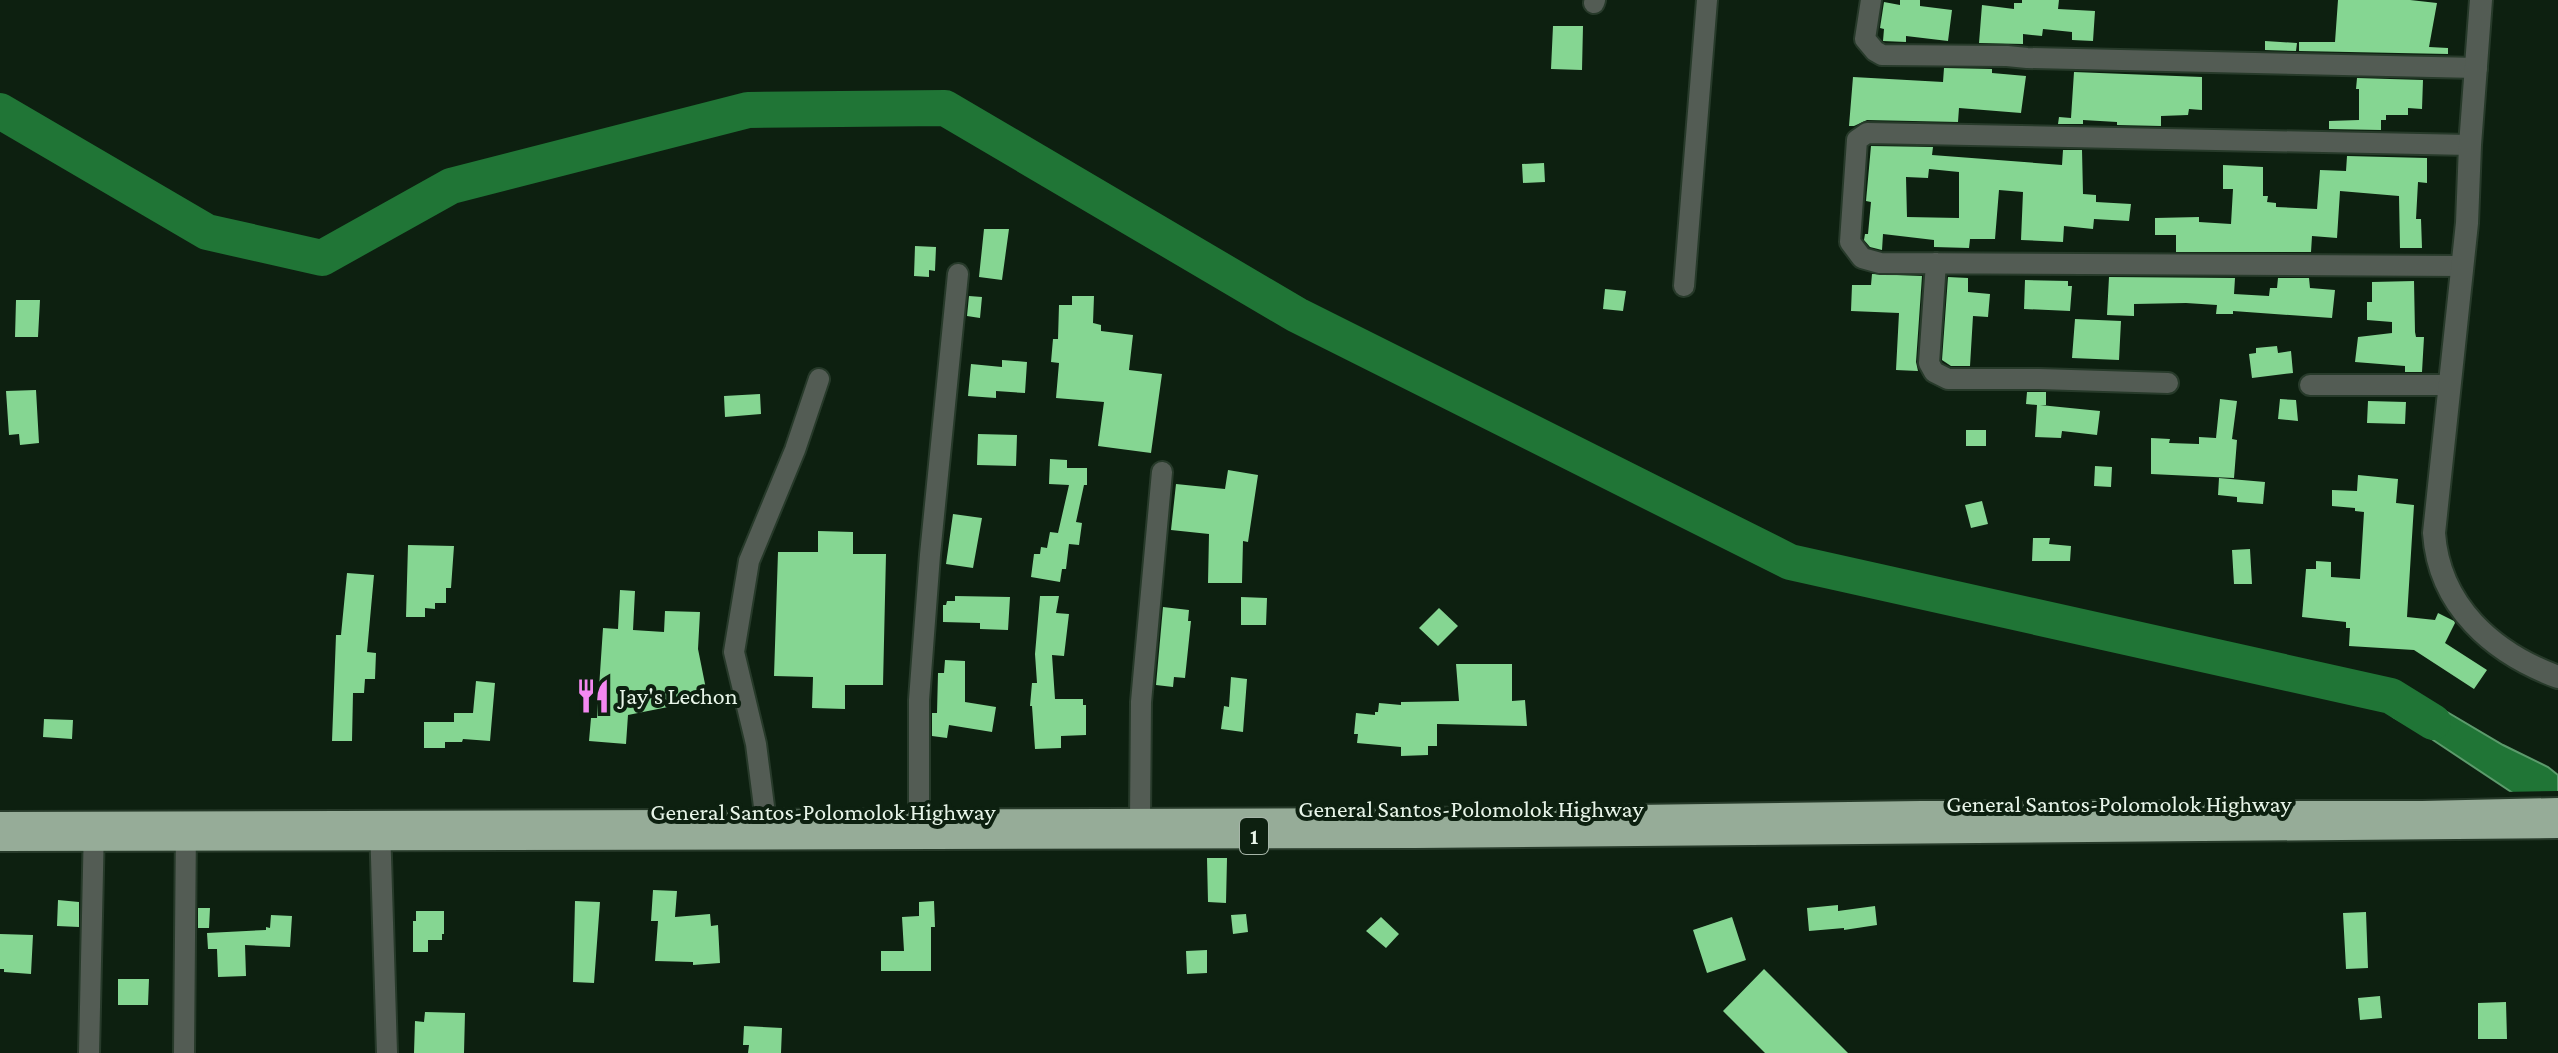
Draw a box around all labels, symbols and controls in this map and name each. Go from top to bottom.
restaurant icon: Jay's Lechon [574,677,612,715]
place label: Jay's Lechon [617,682,738,709]
street label: General Santos-Polomolok Highway [1946,790,2293,817]
street label: General Santos-Polomolok Highway [1298,795,1645,822]
street label: General Santos-Polomolok Highway [650,798,997,825]
road number: 1 [1240,818,1268,854]

